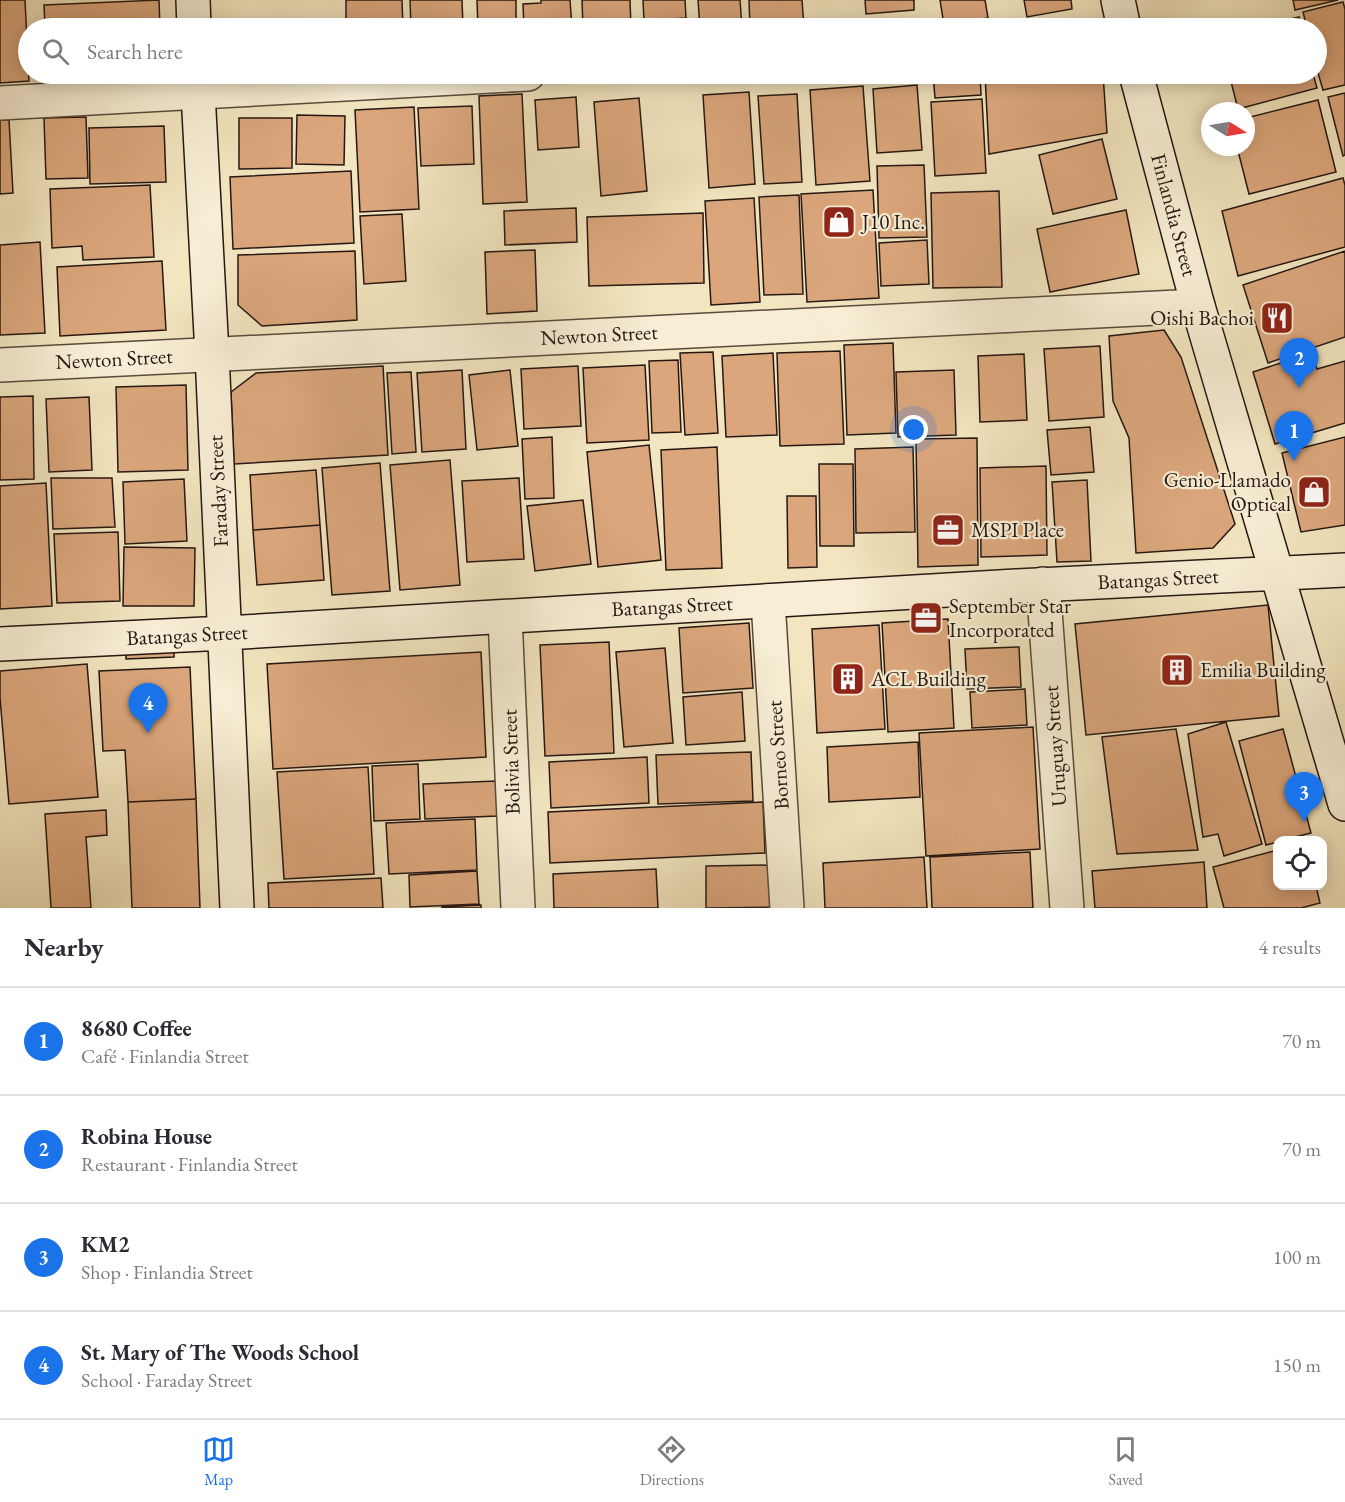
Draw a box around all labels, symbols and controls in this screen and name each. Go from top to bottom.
search box [18,18,1327,84]
icon: search [39,35,72,68]
text: Search here [87,37,182,66]
north arrow [1201,102,1255,156]
street label: Finlandia Street [1145,151,1204,280]
shop icon: J10 Inc. [821,204,857,240]
place label: J10 Inc. [860,208,925,235]
restaurant icon: Oishi Bachoi [1259,300,1295,336]
place label: Oishi Bachoi [1150,304,1254,331]
street label: Newton Street [540,318,659,351]
pin: 2 [1280,338,1318,388]
street label: Newton Street [55,342,174,375]
pin: 1 [1274,412,1314,461]
your location [899,415,928,444]
street label: Faraday Street [201,434,234,548]
place label: Genio-Llamado Optical [1164,466,1291,517]
shop icon: Genio-Llamado Optical [1296,474,1332,510]
office icon: MSPI Place [930,512,966,548]
place label: MSPI Place [971,516,1064,543]
street label: Batangas Street [1097,562,1220,595]
street label: Batangas Street [611,589,734,622]
place label: September Star Incorporated [949,592,1071,643]
office icon: September Star Incorporated [908,600,944,636]
street label: Batangas Street [126,618,249,651]
building icon: Emilia Building [1159,652,1195,688]
place label: Emilia Building [1200,656,1327,683]
building icon: ACL Building [830,661,866,697]
place label: ACL Building [870,665,987,692]
pin: 4 [128,684,168,733]
street label: Uruguay Street [1037,684,1072,808]
street label: Borneo Street [760,699,795,811]
street label: Bolivia Street [495,708,526,815]
pin: 3 [1284,772,1324,822]
map controls [1273,836,1327,890]
button: locate [1273,836,1327,890]
text: Nearby [24,930,104,964]
text: 4 results [1258,934,1321,960]
text: 8680 Coffee [81,1014,192,1043]
text: 1 [38,1028,49,1054]
text: 70 m [1282,1028,1321,1054]
text: Café · Finlandia Street [81,1043,249,1069]
text: Robina House [81,1122,212,1151]
text: 2 [38,1136,49,1162]
text: 70 m [1282,1136,1321,1162]
text: Restaurant · Finlandia Street [81,1151,298,1177]
text: KM2 [81,1230,130,1259]
text: 3 [38,1244,49,1270]
text: 100 m [1273,1244,1321,1270]
text: Shop · Finlandia Street [81,1259,253,1285]
text: St. Mary of The Woods School [81,1338,359,1367]
text: 4 [38,1352,49,1378]
text: 150 m [1273,1352,1321,1378]
text: School · Faraday Street [81,1367,252,1393]
tab: Map [202,1433,235,1490]
tab: Directions [640,1433,704,1490]
tab: Saved [1108,1433,1143,1490]

